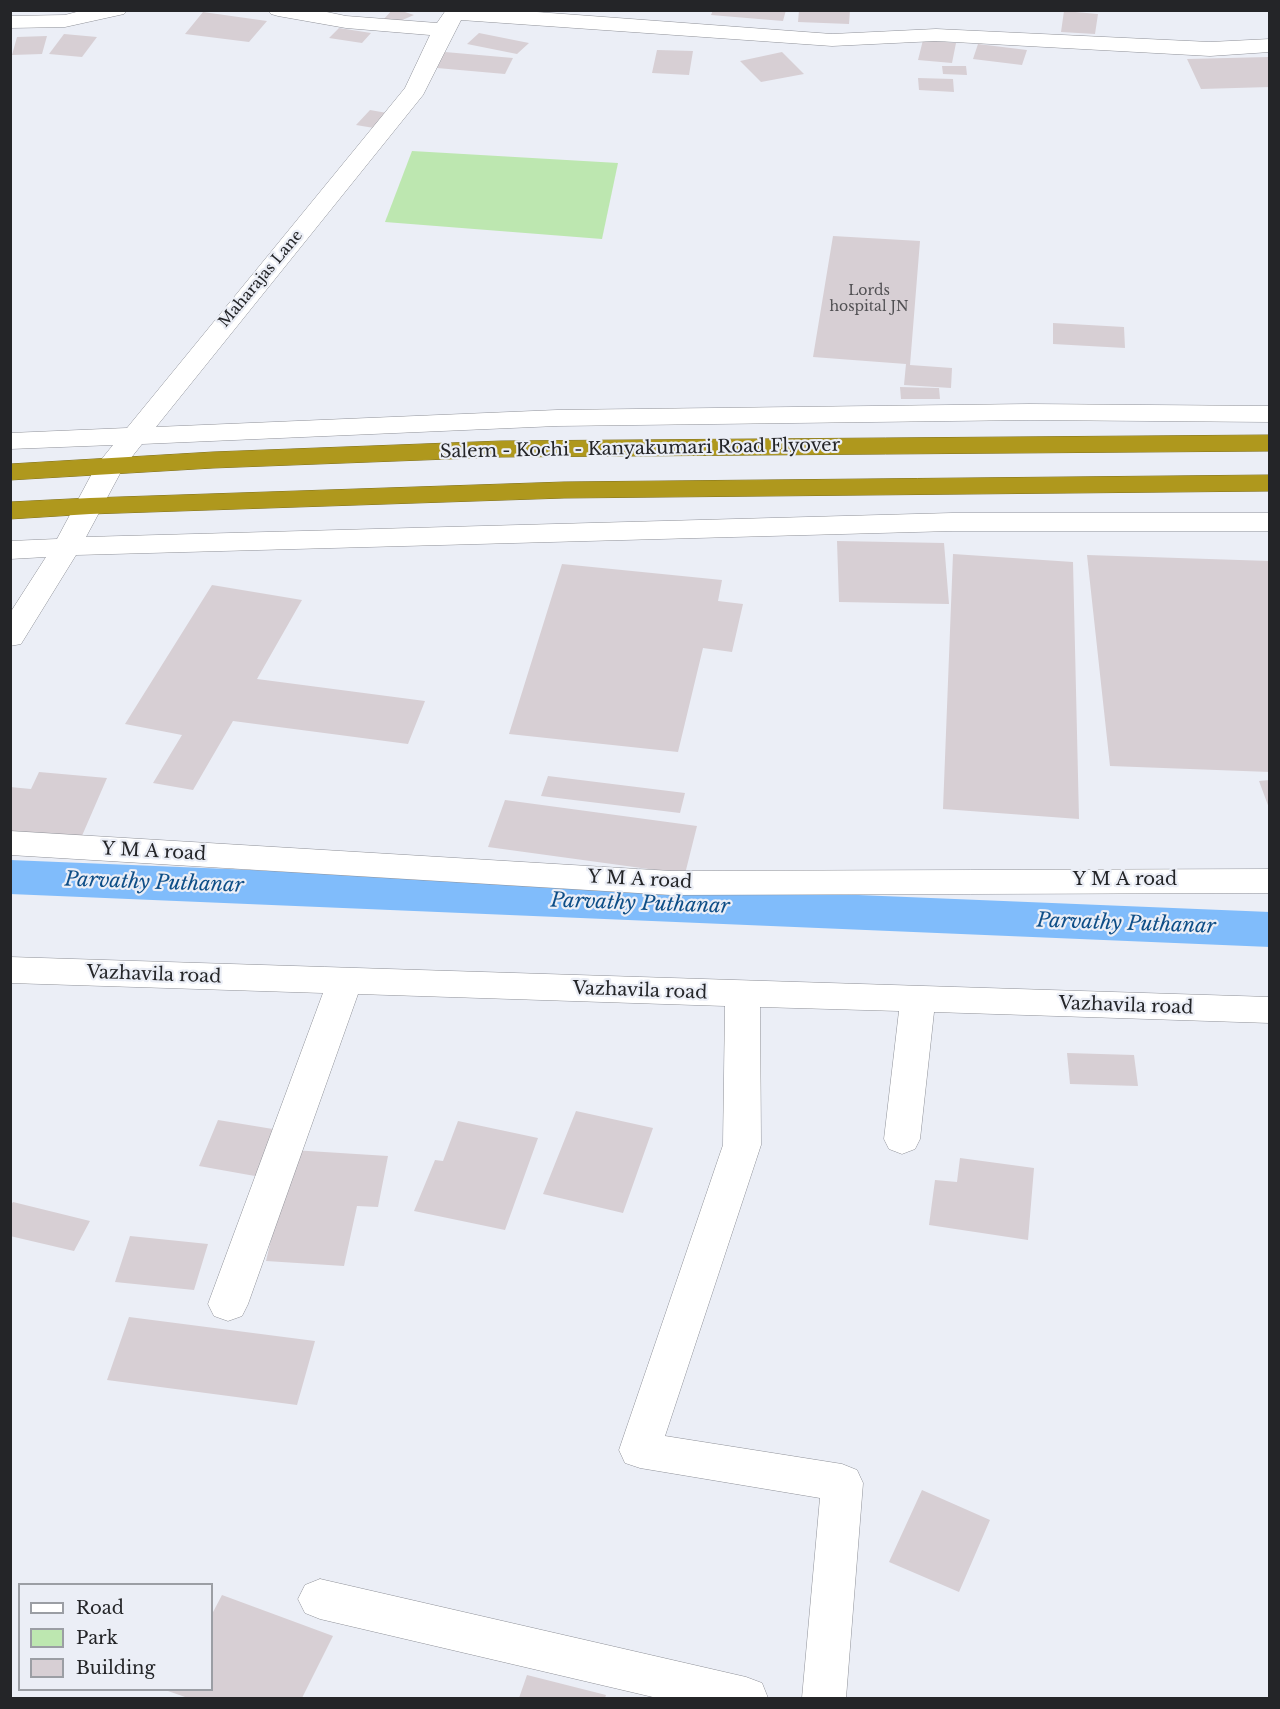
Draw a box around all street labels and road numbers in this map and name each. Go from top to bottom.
street label: Maharajas Lane [215,227,307,331]
street label: Salem - Kochi - Kanyakumari Road Flyover [440,435,840,463]
street label: Y M A road [101,838,207,866]
street label: Y M A road [587,866,693,894]
street label: Y M A road [1073,869,1177,891]
street label: Vazhavila road [86,962,222,988]
street label: Vazhavila road [572,978,708,1004]
street label: Vazhavila road [1058,993,1194,1019]

